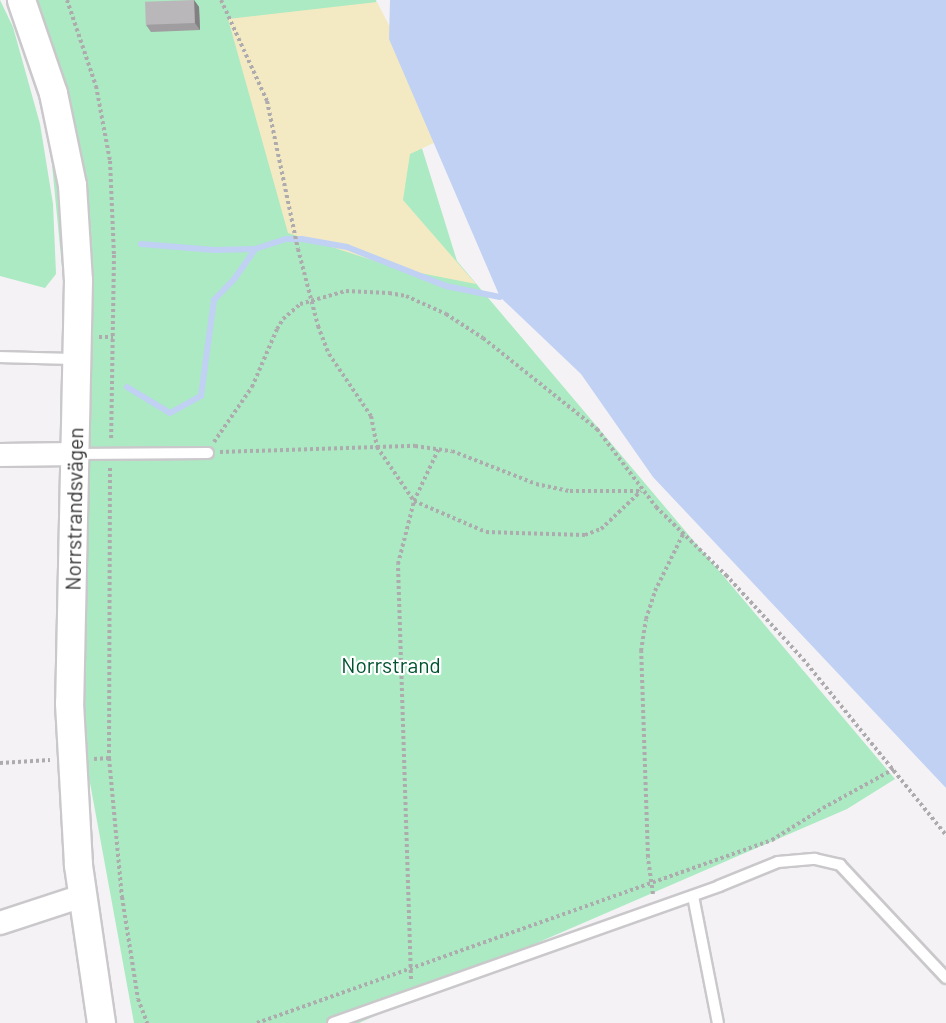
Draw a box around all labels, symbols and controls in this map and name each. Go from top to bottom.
street label: Norrstrandsvägen [60,427,88,591]
park label: Norrstrand [341,652,441,678]

